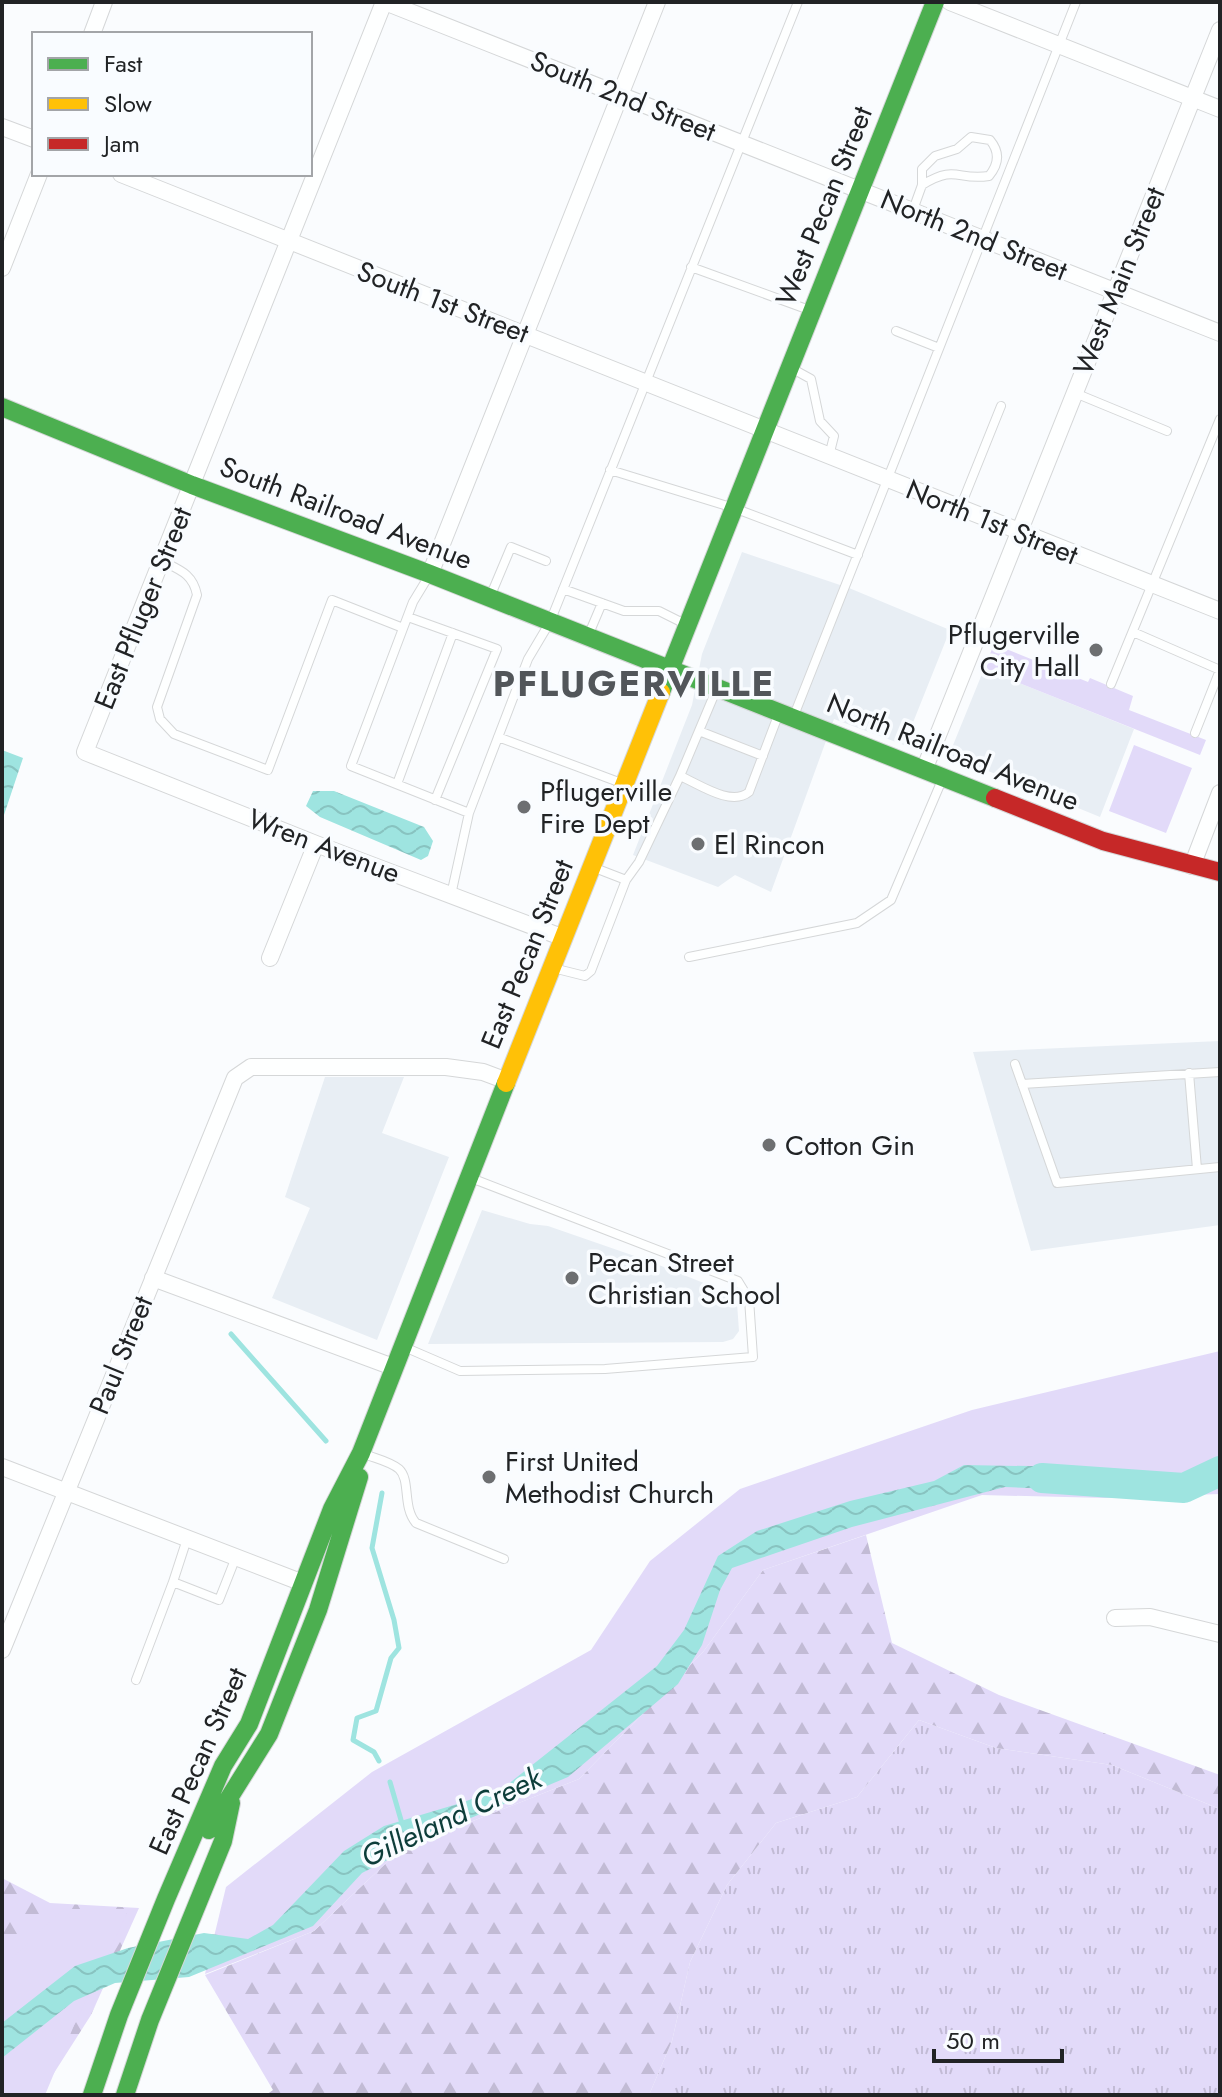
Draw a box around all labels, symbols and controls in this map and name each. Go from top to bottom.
legend [32,32,312,176]
street label: South 2nd Street [524,40,722,152]
text: Fast [104,46,142,81]
text: Slow [104,86,152,121]
street label: West Pecan Street [765,100,883,312]
text: Jam [101,126,140,161]
street label: North 2nd Street [874,179,1074,291]
street label: West Main Street [1063,181,1176,381]
street label: South 1st Street [351,250,535,354]
street label: South Railroad Avenue [214,446,478,580]
street label: North 1st Street [900,469,1084,575]
street label: East Pfluger Street [84,500,202,715]
place label: Pflugerville City Hall [948,614,1080,687]
marker: Pflugerville City Hall [1087,641,1105,659]
district label: PFLUGERVILLE [493,657,775,709]
street label: North Railroad Avenue [821,683,1085,821]
place label: Pflugerville Fire Dept [540,771,672,844]
street label: Wren Avenue [242,798,406,894]
marker: Pflugerville Fire Dept [515,798,533,816]
place label: El Rincon [714,824,825,865]
marker: El Rincon [689,835,707,853]
street label: East Pecan Street [470,853,584,1055]
place label: Cotton Gin [785,1125,915,1166]
marker: Cotton Gin [760,1136,778,1154]
place label: Pecan Street Christian School [588,1242,781,1315]
marker: Pecan Street Christian School [563,1269,581,1287]
street label: Paul Street [79,1289,163,1420]
place label: First United Methodist Church [505,1441,714,1514]
marker: First United Methodist Church [480,1468,498,1486]
street label: East Pecan Street [138,1661,258,1861]
water label: Gilleland Creek [354,1756,550,1878]
scale bar [934,2013,1062,2063]
text: 50 m [946,2023,1000,2058]

